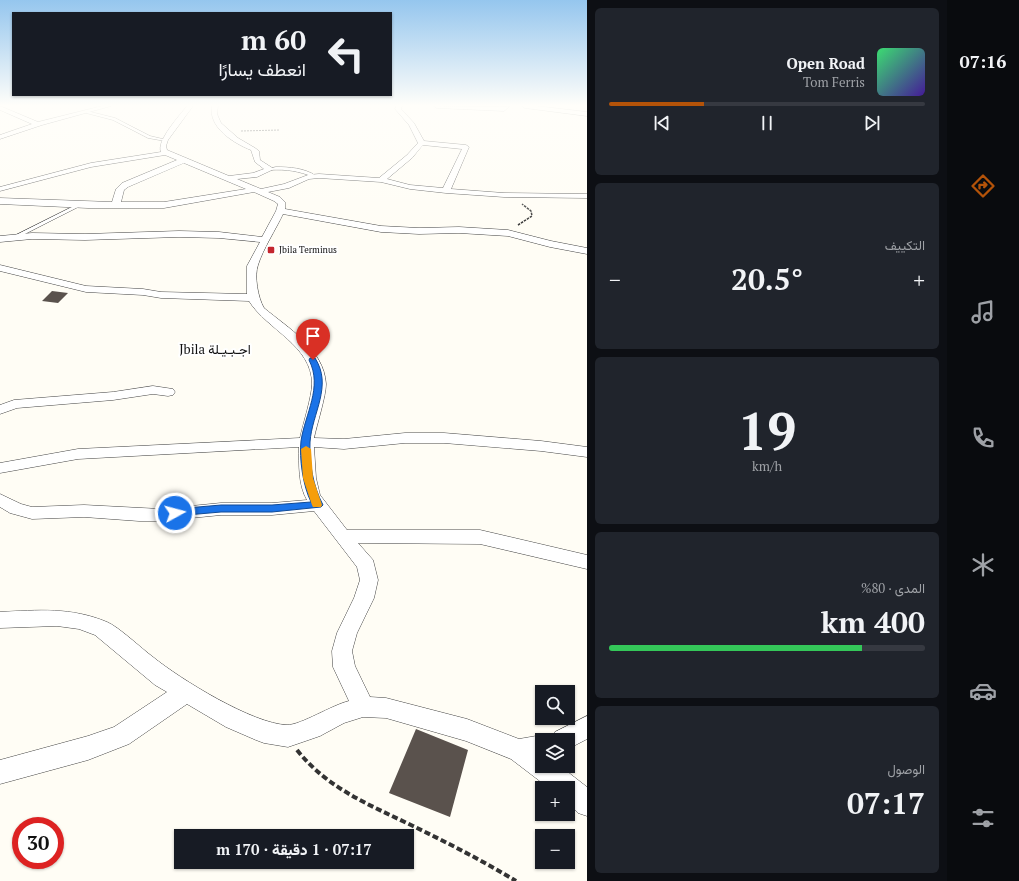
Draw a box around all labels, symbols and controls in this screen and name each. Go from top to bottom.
text: 60 m [241,21,306,58]
icon: left [320,28,372,80]
text: 07:16 [960,49,1006,73]
text: Open Road [786,53,865,73]
text: انعطف يسارًا [219,57,306,81]
text: Tom Ferris [803,73,865,91]
icon: previous [651,112,673,134]
icon: pause [756,112,778,134]
icon: next [861,112,883,134]
icon: directions [969,172,997,200]
text: التكييف [885,236,925,254]
place label: Jbila Terminus [279,244,337,256]
marker: Jbila Terminus [266,245,276,255]
text: 20.5° [731,259,803,299]
text: − [609,265,621,294]
text: + [913,265,925,294]
icon: music [969,298,997,326]
pin [296,319,330,360]
icon: arrive [302,325,324,347]
district label: Jbila اجـبـيـلة [179,340,251,358]
text: 19 [738,396,796,465]
icon: phone [969,424,997,452]
text: km/h [752,457,782,475]
position arrow [154,492,196,534]
icon: climate [969,551,997,579]
text: المدى · 80% [861,579,925,597]
text: 400 km [821,602,925,642]
icon: car [969,677,997,705]
map controls [535,685,575,869]
button: search [535,685,575,725]
button: layers [535,733,575,773]
text: الوصول [887,760,925,778]
button: + [535,781,575,821]
text: 07:17 [847,783,925,823]
icon: filters [969,804,997,832]
speed limit sign: 30 [12,817,64,869]
button: − [535,829,575,869]
text: 07:17 · 1 دقيقة · 170 m [216,839,372,859]

